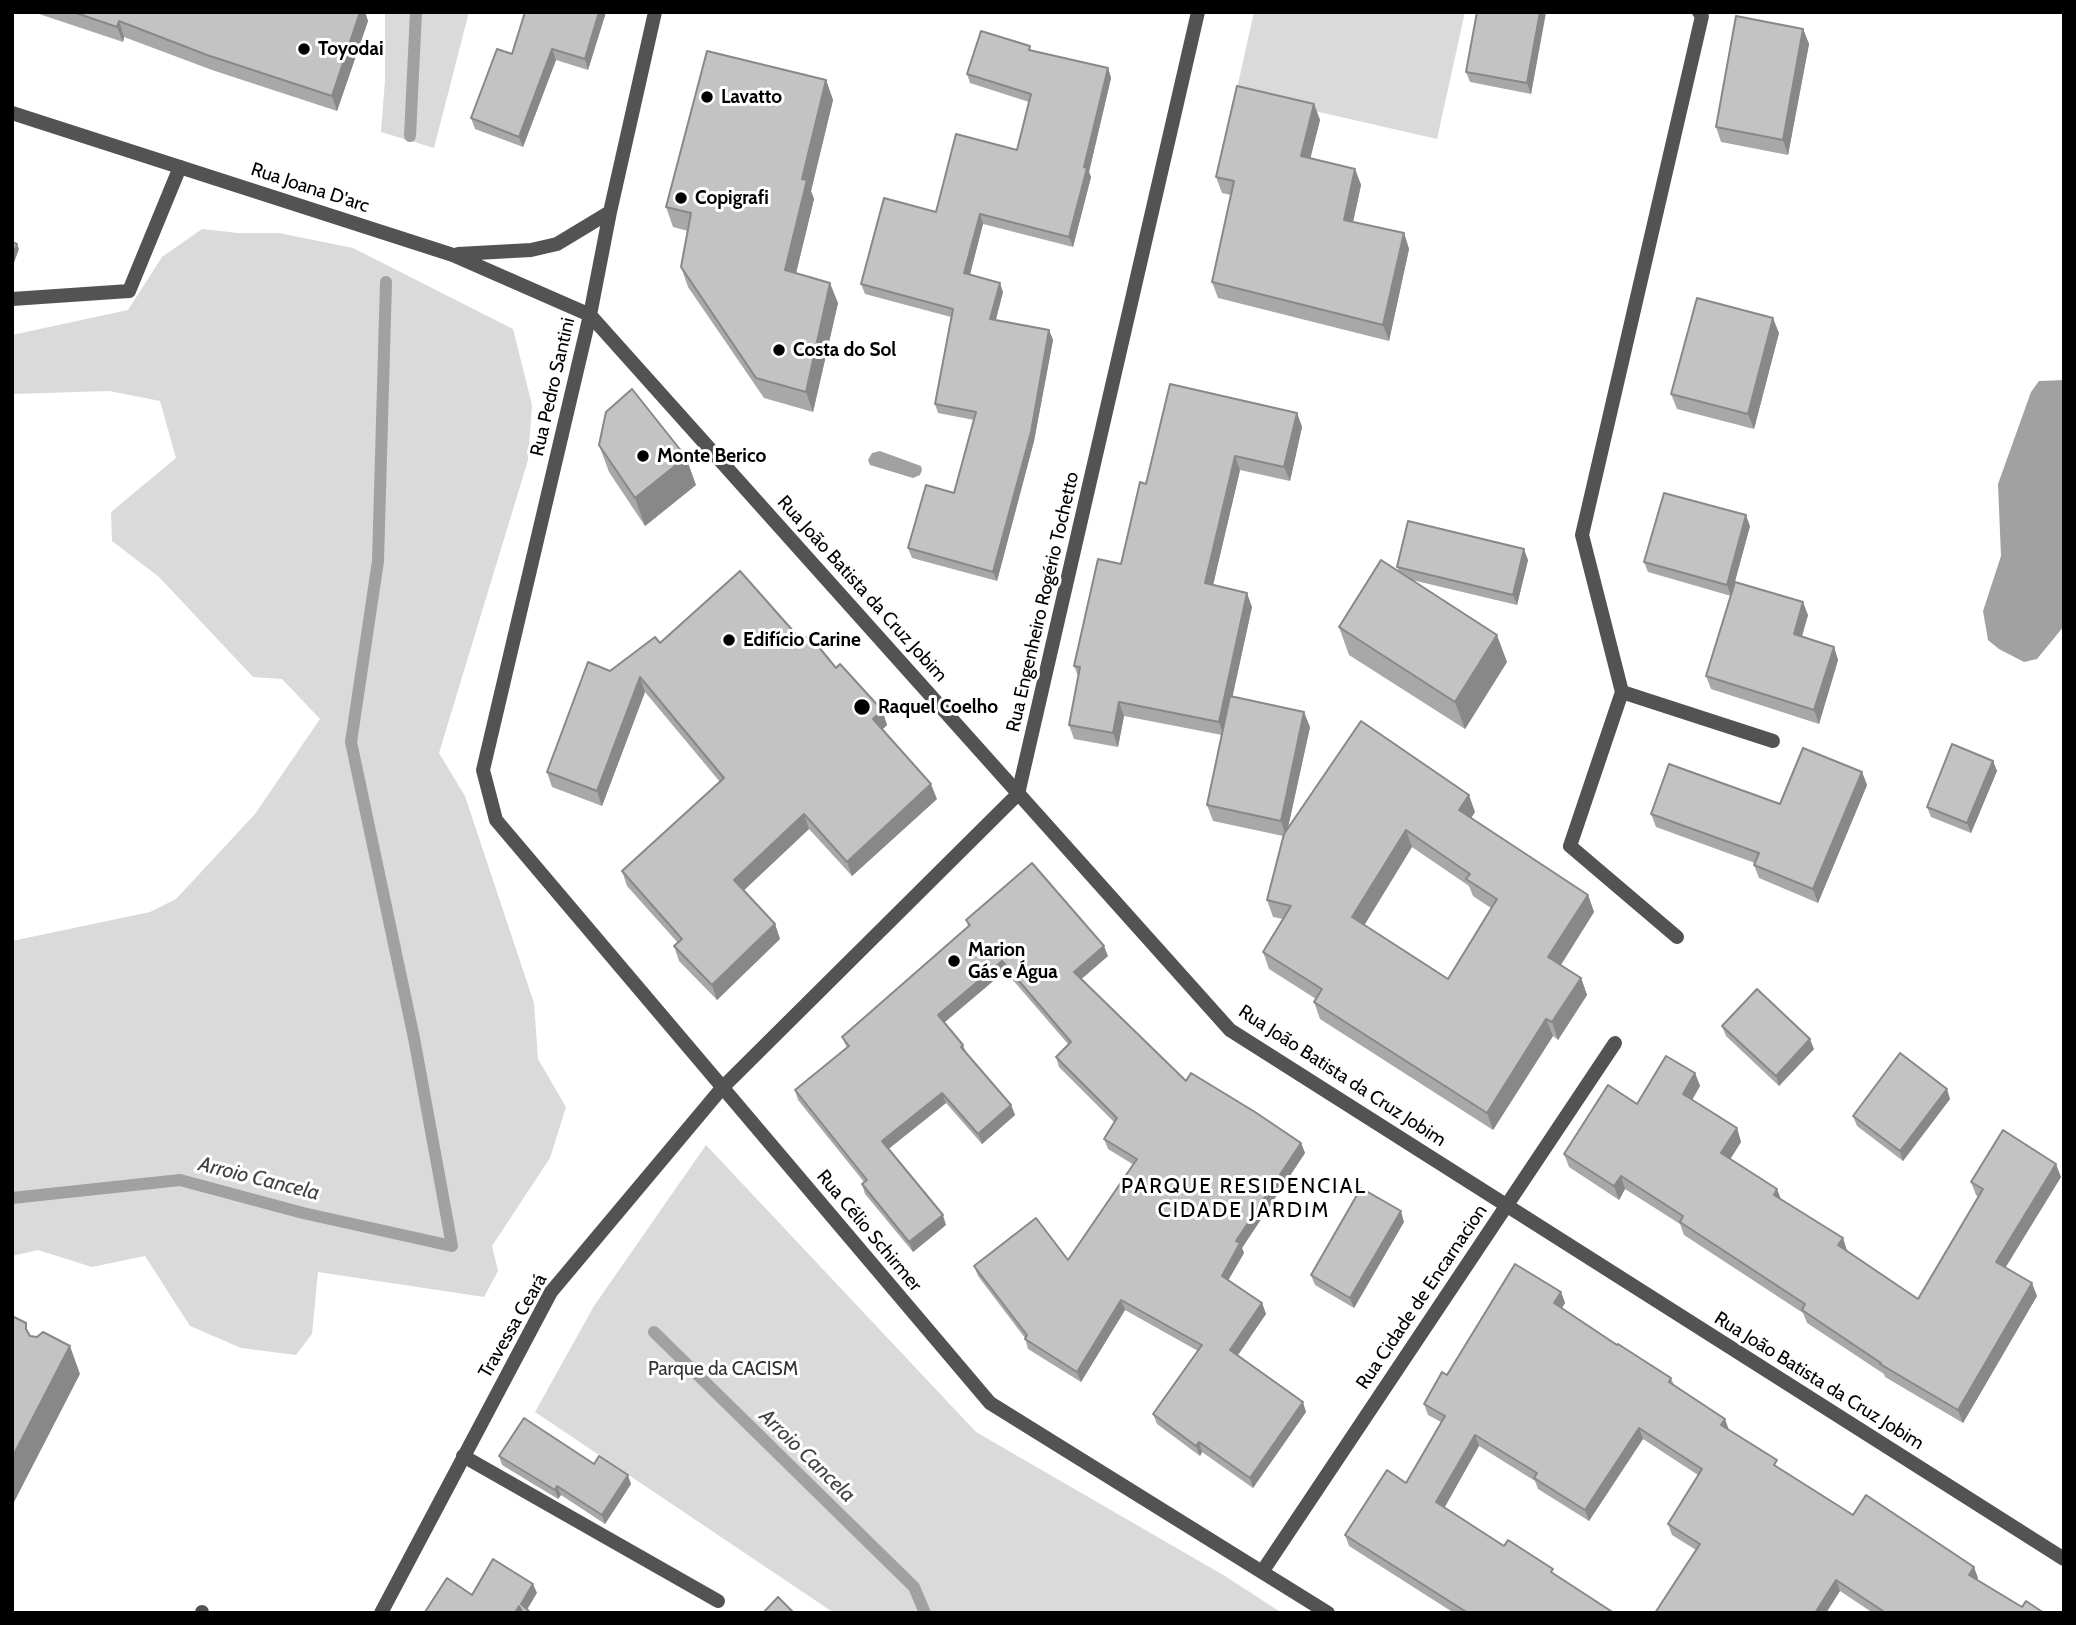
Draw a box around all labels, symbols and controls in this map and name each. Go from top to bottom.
place label: Toyodai [318,38,383,60]
marker: Toyodai [296,41,312,57]
place label: Lavatto [721,86,782,108]
marker: Lavatto [699,89,715,105]
street label: Rua Joana D'arc [248,158,372,218]
place label: Copigrafi [695,187,769,209]
marker: Copigrafi [673,190,689,206]
street label: Rua Pedro Santini [526,315,580,459]
place label: Costa do Sol [793,339,896,361]
marker: Costa do Sol [771,342,787,358]
place label: Monte Berico [657,445,766,467]
marker: Monte Berico [635,448,651,464]
street label: Rua Engenheiro Rogério Tochetto [1002,470,1084,734]
street label: Rua João Batista da Cruz Jobim [772,491,952,687]
place label: Edifício Carine [743,629,861,651]
marker: Edifício Carine [721,632,737,648]
place label: Raquel Coelho [878,696,998,718]
marker: Raquel Coelho [852,697,872,717]
place label: Marion Gás e Água [968,939,1058,983]
marker: Marion Gás e Água [946,953,962,969]
street label: Rua João Batista da Cruz Jobim [1234,1000,1450,1152]
water label: Arroio Cancela [196,1152,322,1206]
street label: Rua Célio Schirmer [812,1166,926,1296]
district label: PARQUE RESIDENCIAL CIDADE JARDIM [1123,1174,1365,1224]
street label: Rua Cidade de Encarnacion [1352,1200,1492,1394]
street label: Travessa Ceará [474,1270,552,1382]
street label: Rua João Batista da Cruz Jobim [1710,1307,1928,1455]
park label: Parque da CACISM [648,1358,798,1380]
water label: Arroio Cancela [754,1404,860,1508]

